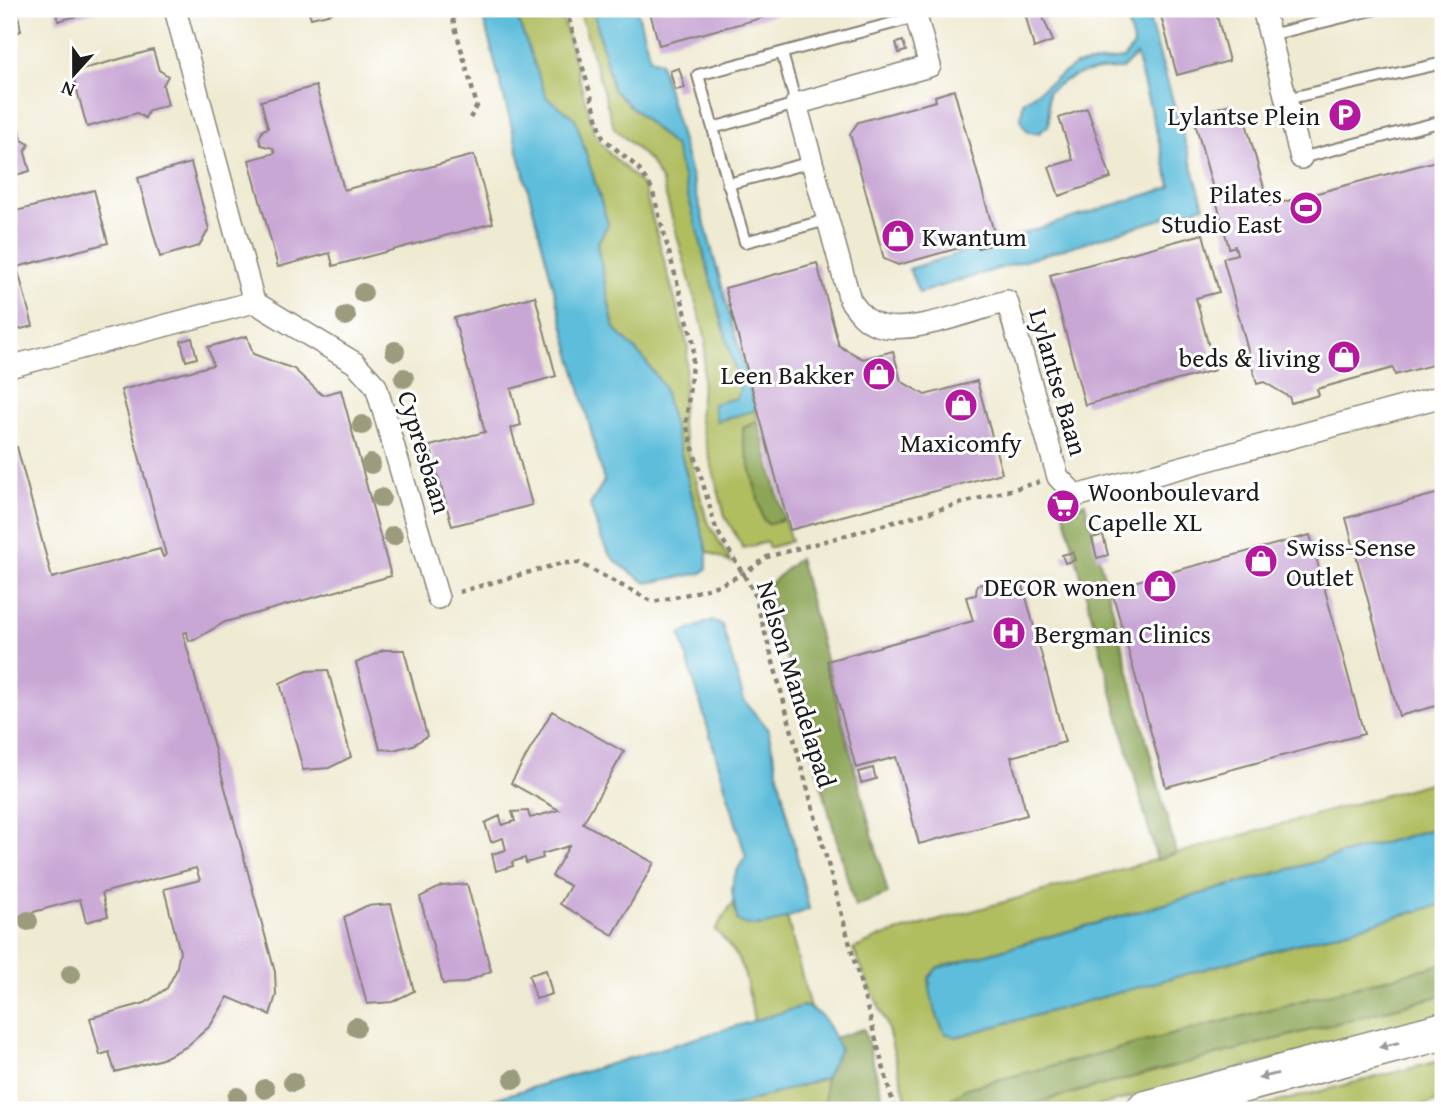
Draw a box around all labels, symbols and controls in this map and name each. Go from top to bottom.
north arrow [38,38,108,108]
text: N [57,74,79,105]
place label: Lylantse Plein [1167,96,1320,135]
parking icon: Lylantse Plein [1326,96,1364,134]
place label: Pilates Studio East [1161,174,1282,243]
sports icon: Pilates Studio East [1287,189,1325,227]
shop icon: Kwantum [879,217,917,255]
place label: Kwantum [922,217,1027,256]
street label: Lylantse Baan [1019,304,1099,460]
place label: beds & living [1179,338,1320,377]
shop icon: beds & living [1325,338,1363,376]
place label: Leen Bakker [721,355,854,394]
shop icon: Leen Bakker [860,355,898,393]
street label: Cypresbaan [388,386,462,519]
shop icon: Maxicomfy [942,386,980,424]
place label: Maxicomfy [900,423,1022,462]
place label: Woonboulevard Capelle XL [1088,472,1260,541]
supermarket icon: Woonboulevard Capelle XL [1044,487,1082,525]
place label: Swiss-Sense Outlet [1286,527,1416,596]
shop icon: Swiss-Sense Outlet [1242,542,1280,580]
place label: DECOR wonen [984,567,1136,606]
shop icon: DECOR wonen [1141,567,1179,605]
street label: Nelson Mandelapad [747,576,847,792]
hospital icon: Bergman Clinics [990,614,1028,652]
place label: Bergman Clinics [1034,614,1211,653]
one-way arrow [1378,1040,1400,1051]
one-way arrow [1257,1072,1278,1082]

